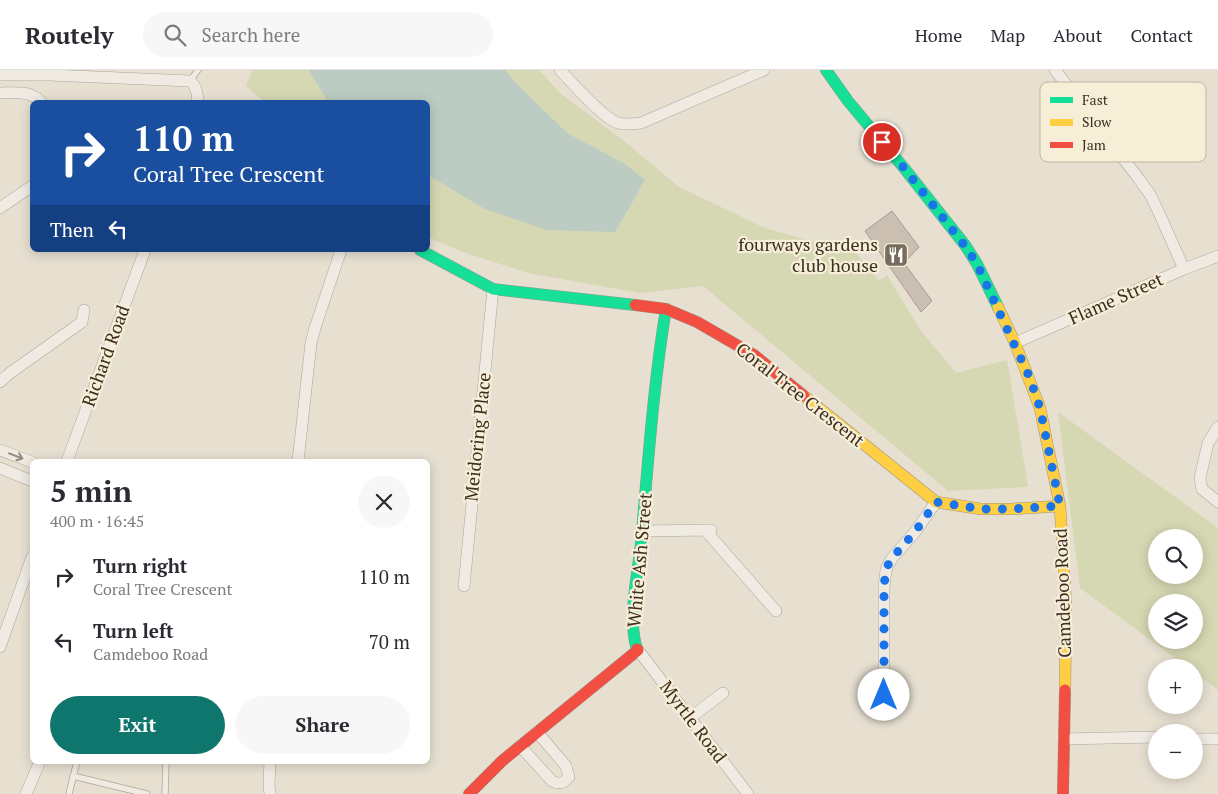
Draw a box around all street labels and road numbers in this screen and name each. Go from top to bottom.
street label: Flame Street [1064,266,1167,330]
street label: Richard Road [76,302,135,410]
street label: Coral Tree Crescent [731,337,870,452]
street label: Meidoring Place [458,371,496,502]
street label: White Ash Street [621,491,657,629]
street label: Camdeboo Road [1048,528,1076,658]
street label: Myrtle Road [655,675,733,767]

